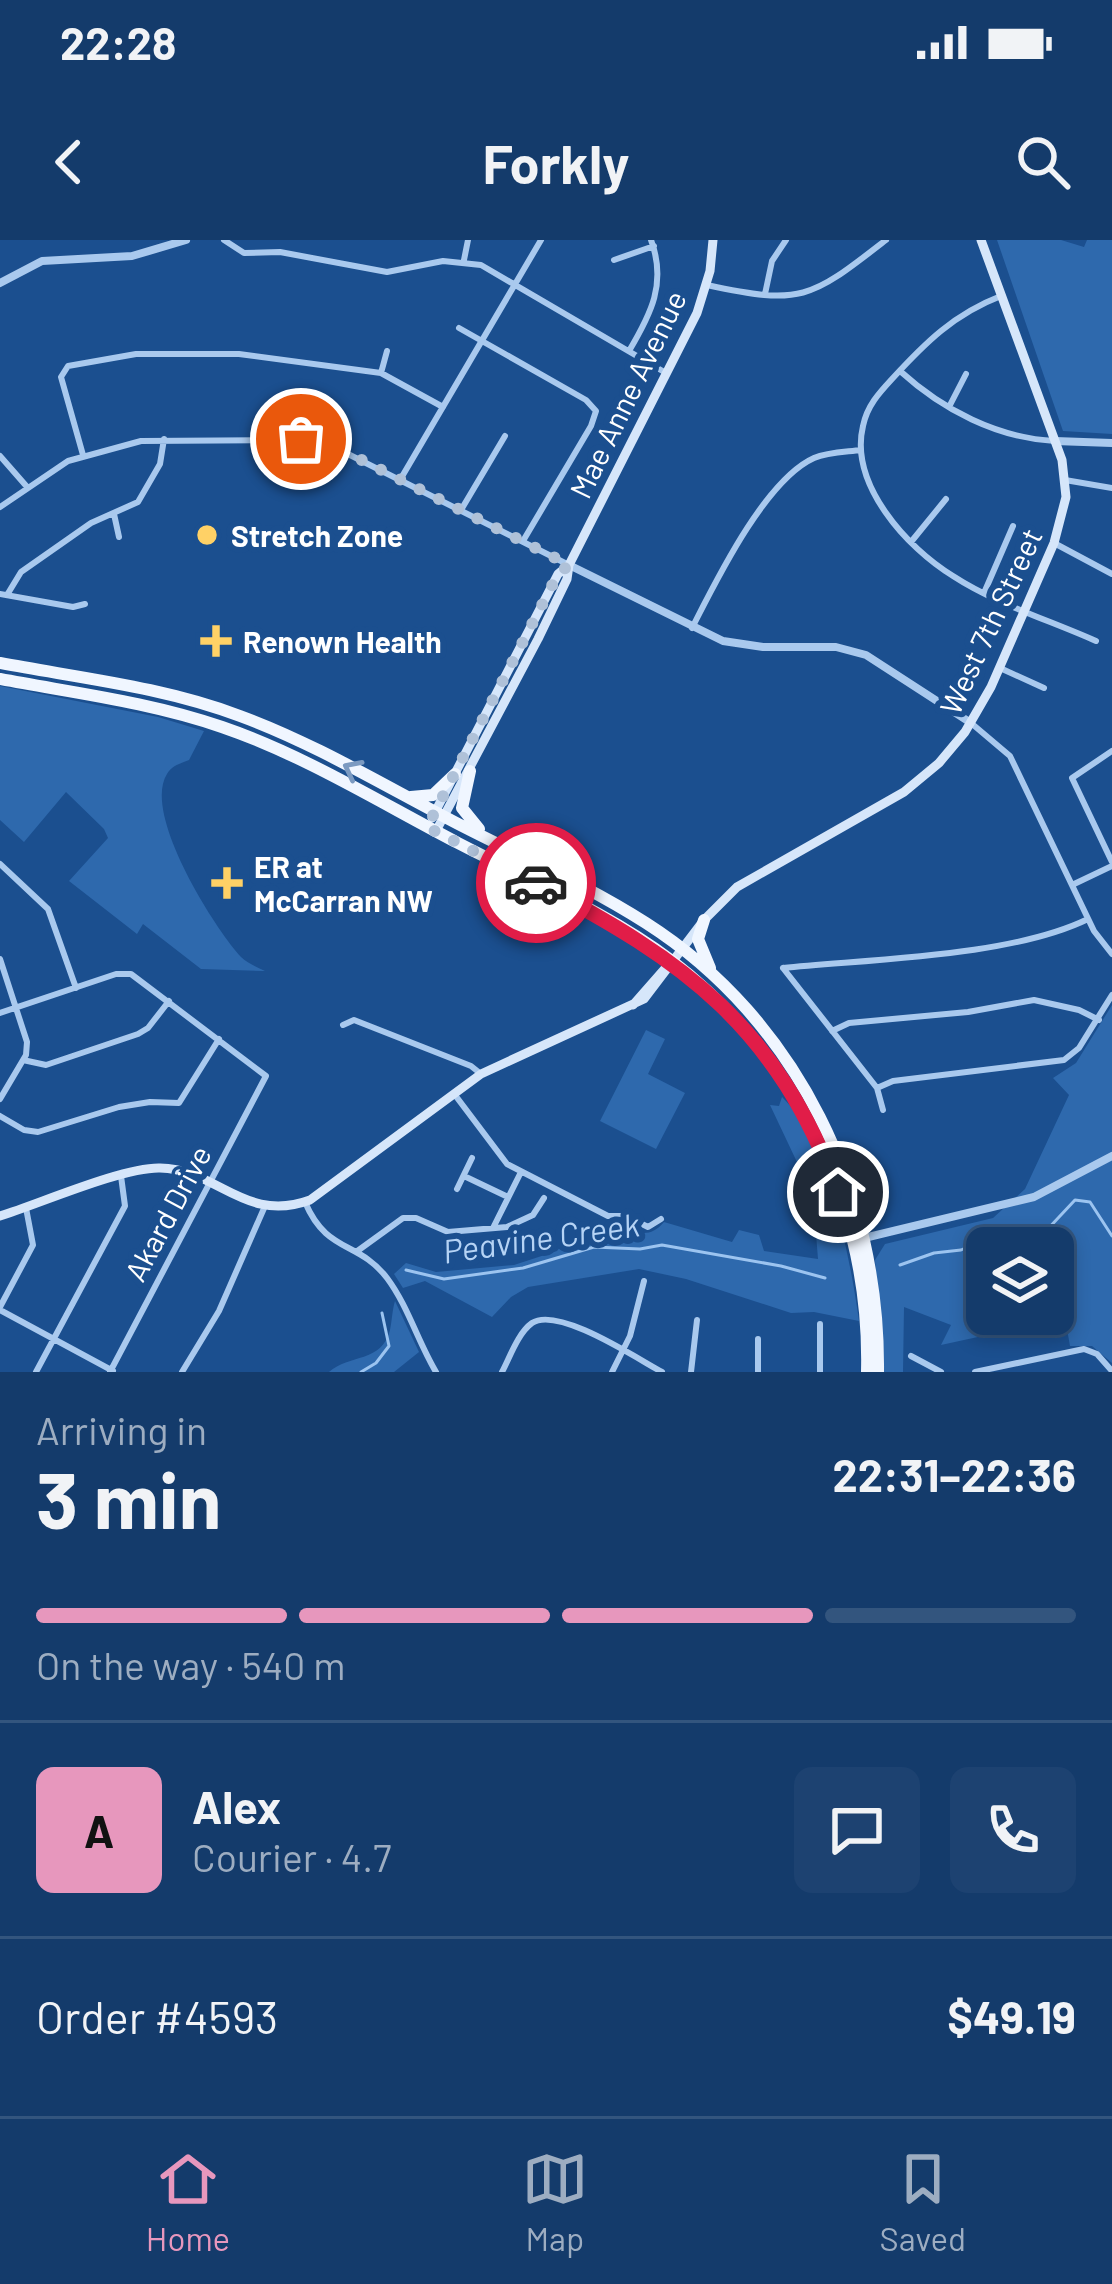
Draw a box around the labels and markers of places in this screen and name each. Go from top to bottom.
pin [250,388,352,490]
place label: Stretch Zone [231,517,403,553]
marker: Stretch Zone [194,522,220,548]
place label: Renown Health [243,623,442,659]
marker: Renown Health [200,625,232,657]
place label: ER at McCarran NW [254,848,433,918]
marker: ER at McCarran NW [211,867,243,899]
pin [787,1141,889,1243]

